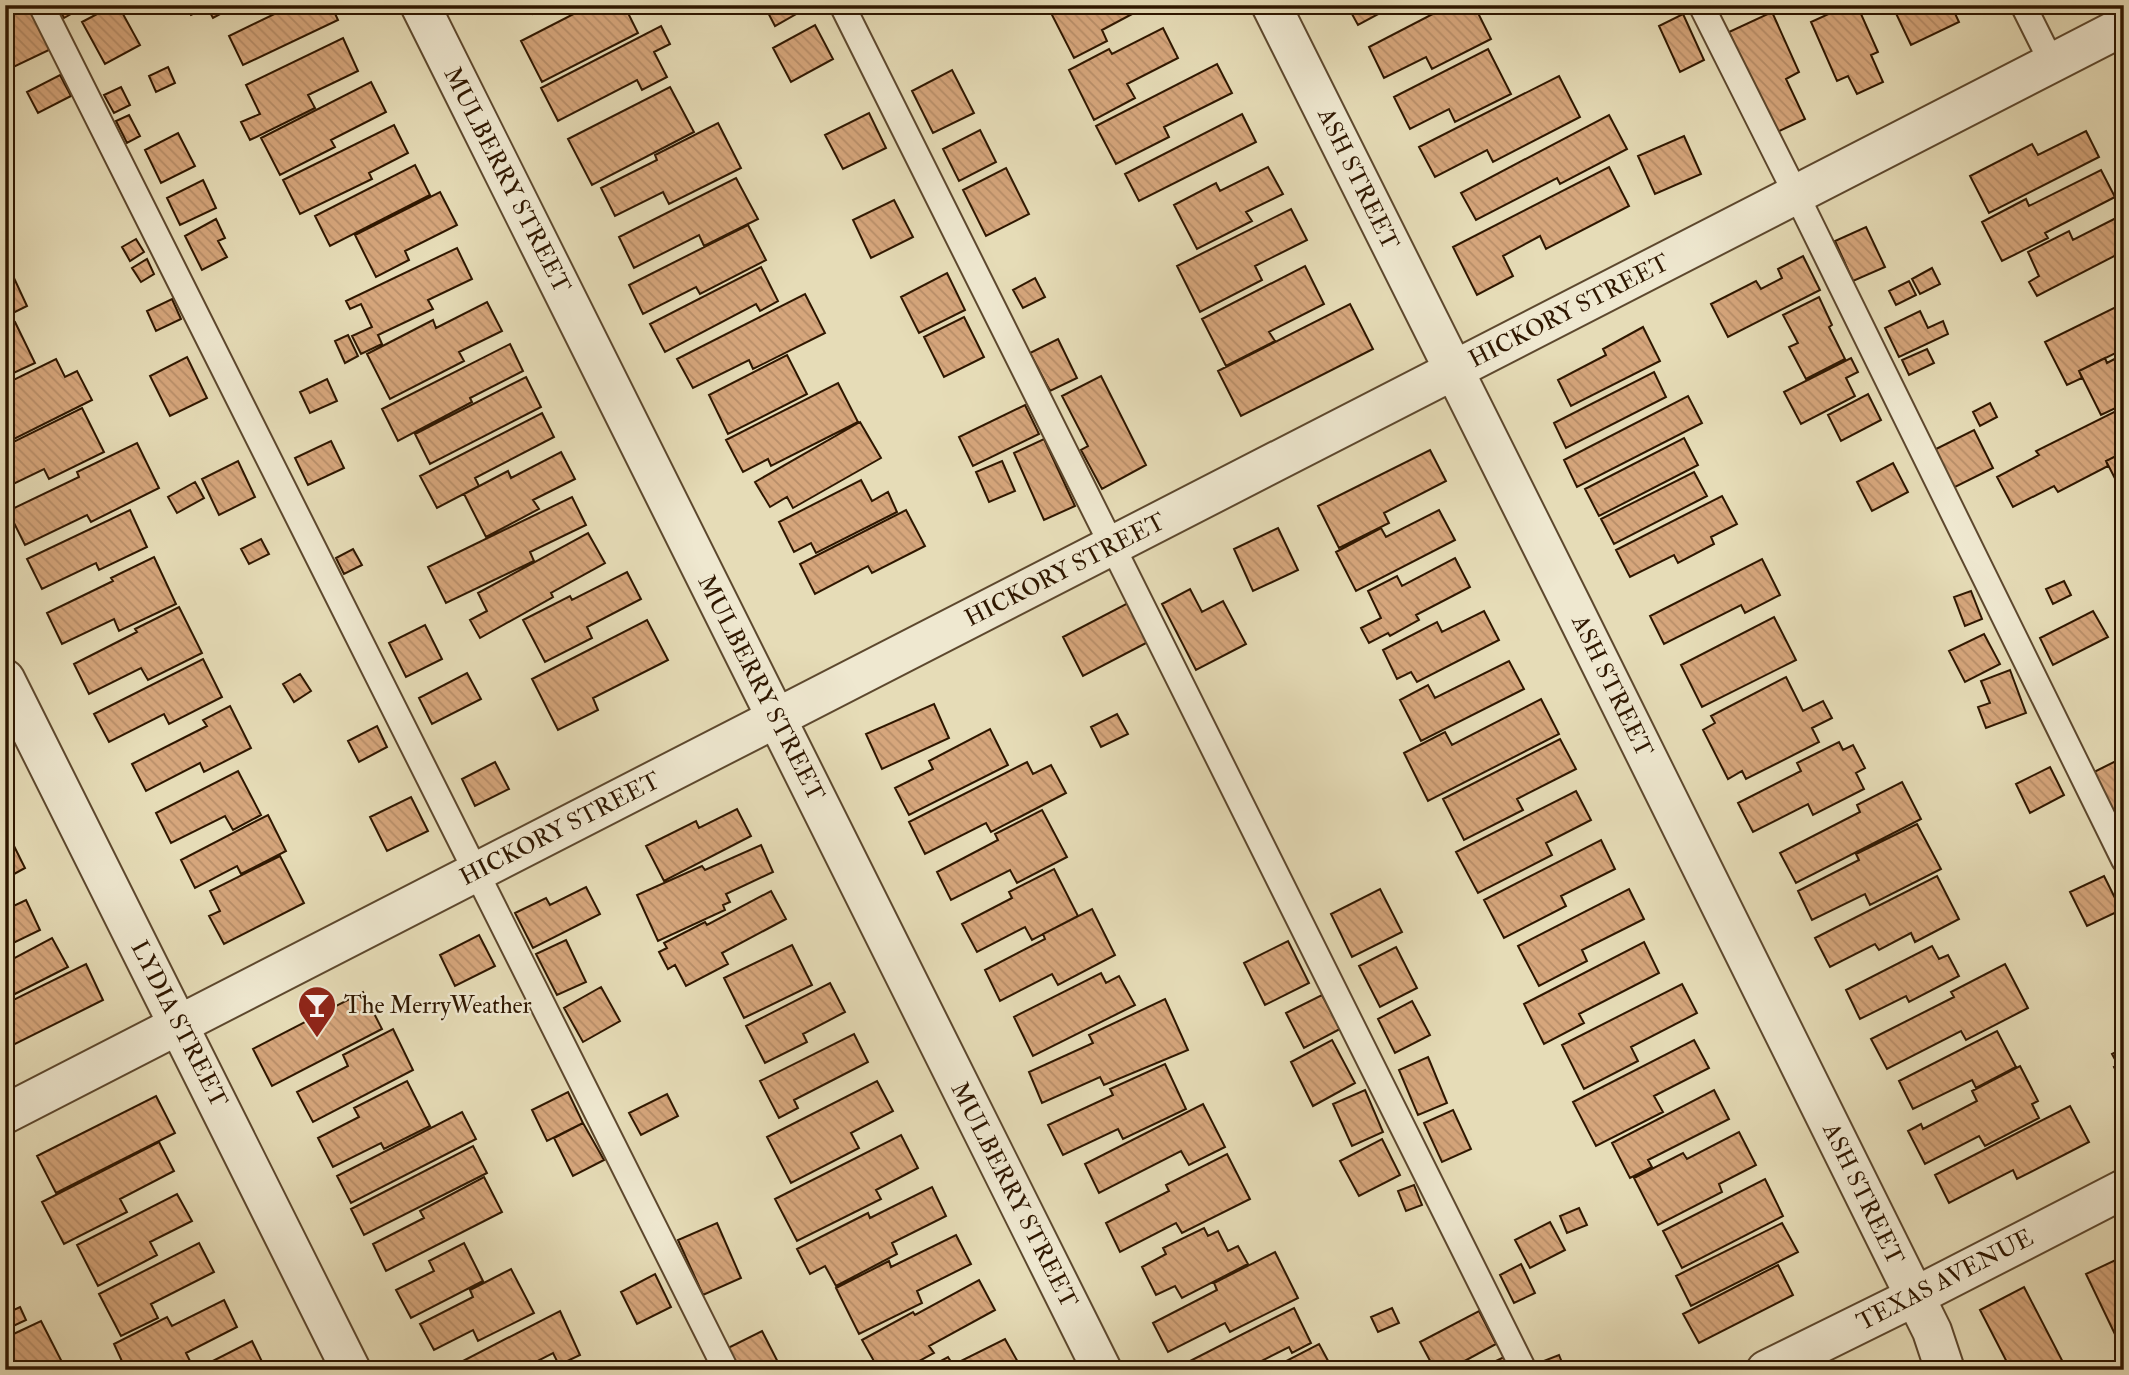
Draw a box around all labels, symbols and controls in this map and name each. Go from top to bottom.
street label: MULBERRY STREET [437,62,578,298]
street label: ASH STREET [1310,102,1406,255]
street label: HICKORY STREET [1464,247,1675,375]
street label: HICKORY STREET [960,506,1171,634]
street label: MULBERRY STREET [691,570,832,806]
street label: ASH STREET [1564,609,1660,762]
street label: HICKORY STREET [455,765,666,893]
street label: LYDIA STREET [124,935,234,1113]
bar icon: The MerryWeather [296,984,338,1039]
place label: The MerryWeather [344,990,532,1021]
street label: MULBERRY STREET [944,1077,1085,1313]
street label: ASH STREET [1815,1117,1911,1270]
street label: TEXAS AVENUE [1851,1222,2039,1338]

